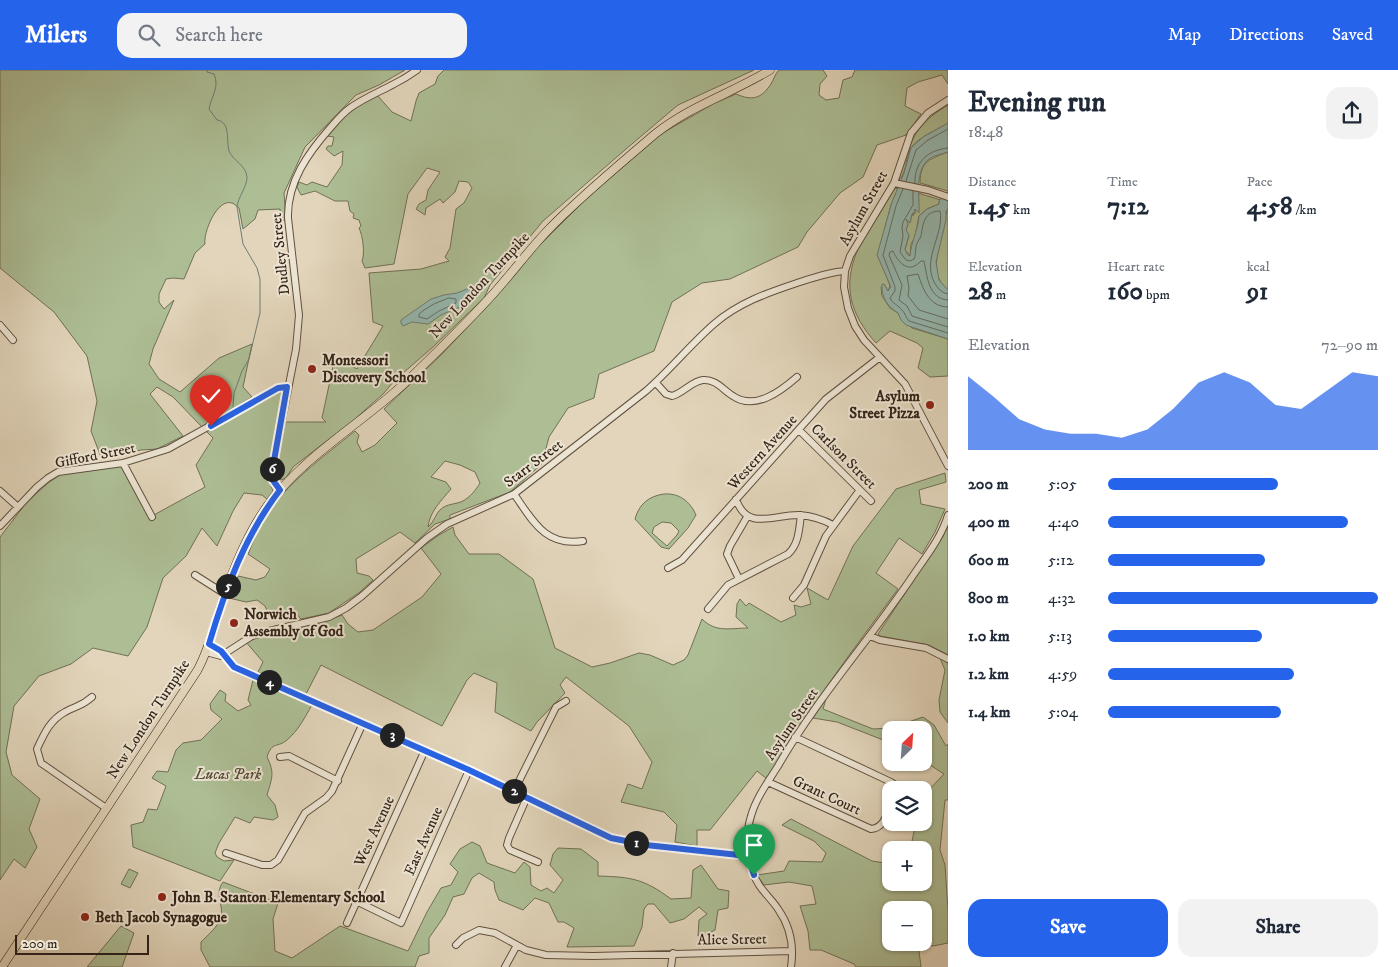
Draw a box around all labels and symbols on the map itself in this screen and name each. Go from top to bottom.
street label: Asylum Street [835,167,892,249]
street label: Dudley Street [267,212,294,296]
street label: New London Turnpike [425,228,534,342]
place label: Montessori Discovery School [322,351,426,387]
marker: Montessori Discovery School [306,363,318,375]
pin [190,375,232,426]
place label: Asylum Street Pizza [849,387,921,423]
marker: Asylum Street Pizza [924,399,936,411]
street label: Western Avenue [723,411,801,495]
street label: Carlson Street [807,420,881,493]
street label: Starr Street [500,435,567,492]
street label: Gifford Street [53,438,137,473]
pin: 6 [260,456,284,482]
pin: 5 [216,574,240,598]
place label: Norwich Assembly of God [243,605,344,641]
marker: Norwich Assembly of God [228,617,240,629]
street label: New London Turnpike [103,656,194,783]
pin: 4 [256,670,282,694]
street label: Asylum Street [760,684,823,764]
north arrow [882,721,932,771]
pin: 3 [380,722,404,748]
park label: Lucas Park [194,765,262,784]
street label: Grant Court [790,771,864,820]
pin: 2 [502,778,526,804]
street label: West Avenue [349,793,399,870]
street label: East Avenue [400,804,447,879]
pin [733,824,775,875]
pin: 1 [624,830,648,856]
place label: John B. Stanton Elementary School [170,888,385,907]
marker: John B. Stanton Elementary School [156,891,168,903]
place label: Beth Jacob Synagogue [95,908,228,927]
marker: Beth Jacob Synagogue [79,911,91,923]
street label: Alice Street [697,929,767,950]
scale bar [15,932,149,955]

